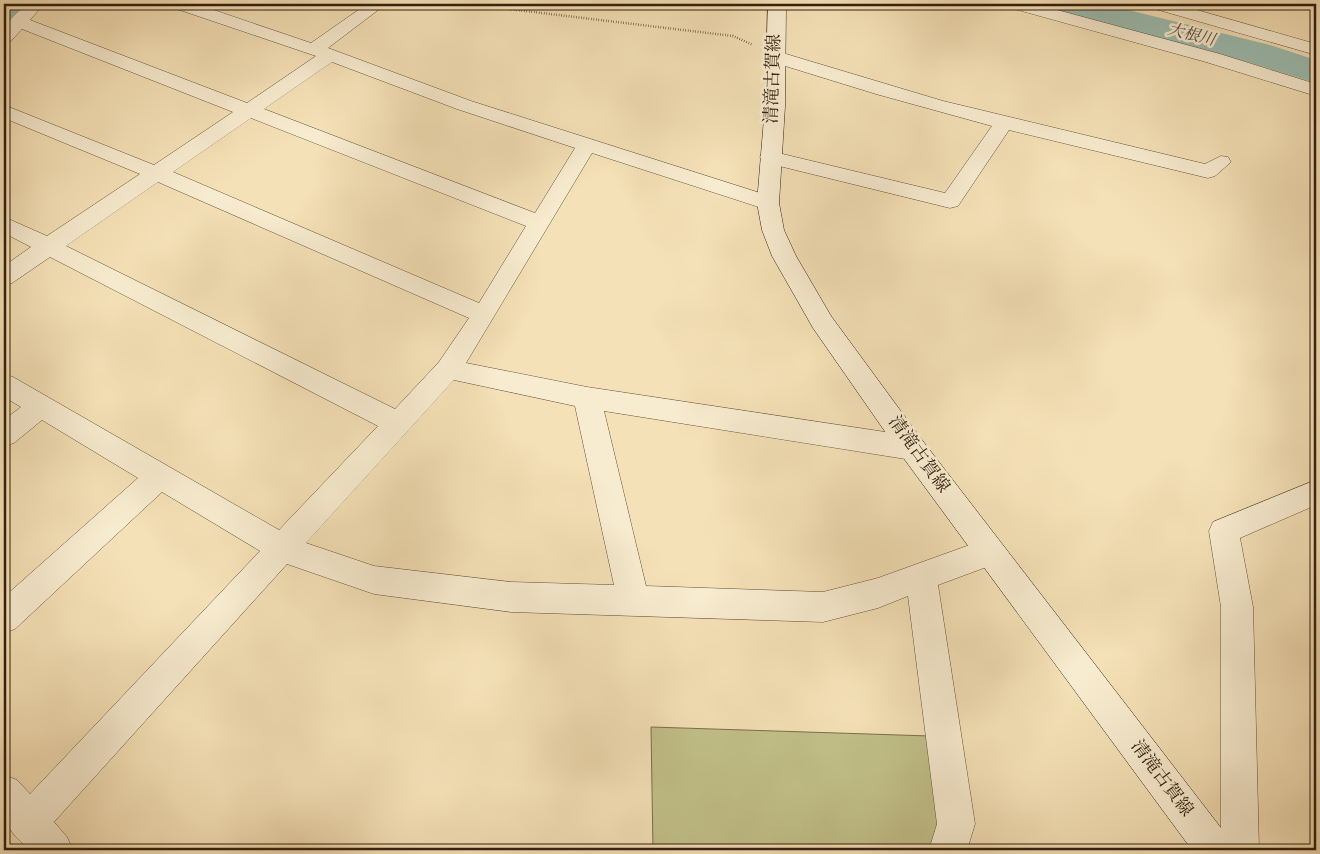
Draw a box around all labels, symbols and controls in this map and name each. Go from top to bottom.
water label: 大根川 [1165,19,1219,53]
street label: 清滝古賀線 [759,34,789,124]
street label: 清滝古賀線 [881,411,955,499]
street label: 清滝古賀線 [1124,735,1198,823]

